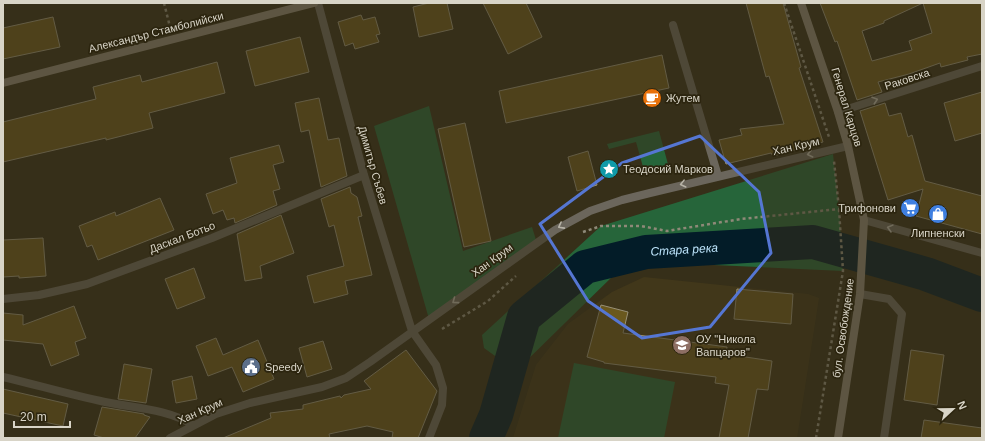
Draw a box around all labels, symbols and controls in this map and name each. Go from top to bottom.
street label: Александър Стамболийски [87,9,225,55]
street label: Генерал Карцов [829,66,865,148]
street label: Раковска [883,66,932,92]
cafe icon: Жутем [641,87,663,109]
place label: Жутем [666,92,700,104]
one-way arrow [872,96,879,105]
street label: Димитър Събев [356,124,390,206]
street label: Хан Крум [771,135,821,157]
one-way arrow [807,149,814,158]
place icon: Теодосий Марков [598,158,620,180]
place label: Теодосий Марков [623,163,713,175]
one-way arrow [680,180,687,188]
supermarket icon: Трифонови [899,197,921,219]
place label: Трифонови [838,202,896,214]
shop icon: Липненски [927,203,949,225]
street label: Даскал Ботьо [147,219,217,255]
one-way arrow [558,221,565,229]
one-way arrow [887,224,894,232]
place label: Липненски [911,227,965,239]
street label: Хан Крум [469,241,515,279]
water label: Стара река [650,241,719,259]
street label: бул. Освобождение [830,278,856,378]
one-way arrow [452,296,459,303]
place label: ОУ "Никола Вапцаров" [696,333,757,358]
school or university icon: ОУ "Никола Вапцаров" [671,334,693,356]
public building icon: Speedy [240,356,262,378]
place label: Speedy [265,361,303,373]
north arrow [933,389,973,429]
street label: Хан Крум [176,396,224,426]
text: N [955,399,969,411]
scale bar [14,403,70,429]
text: 20 m [20,410,47,424]

